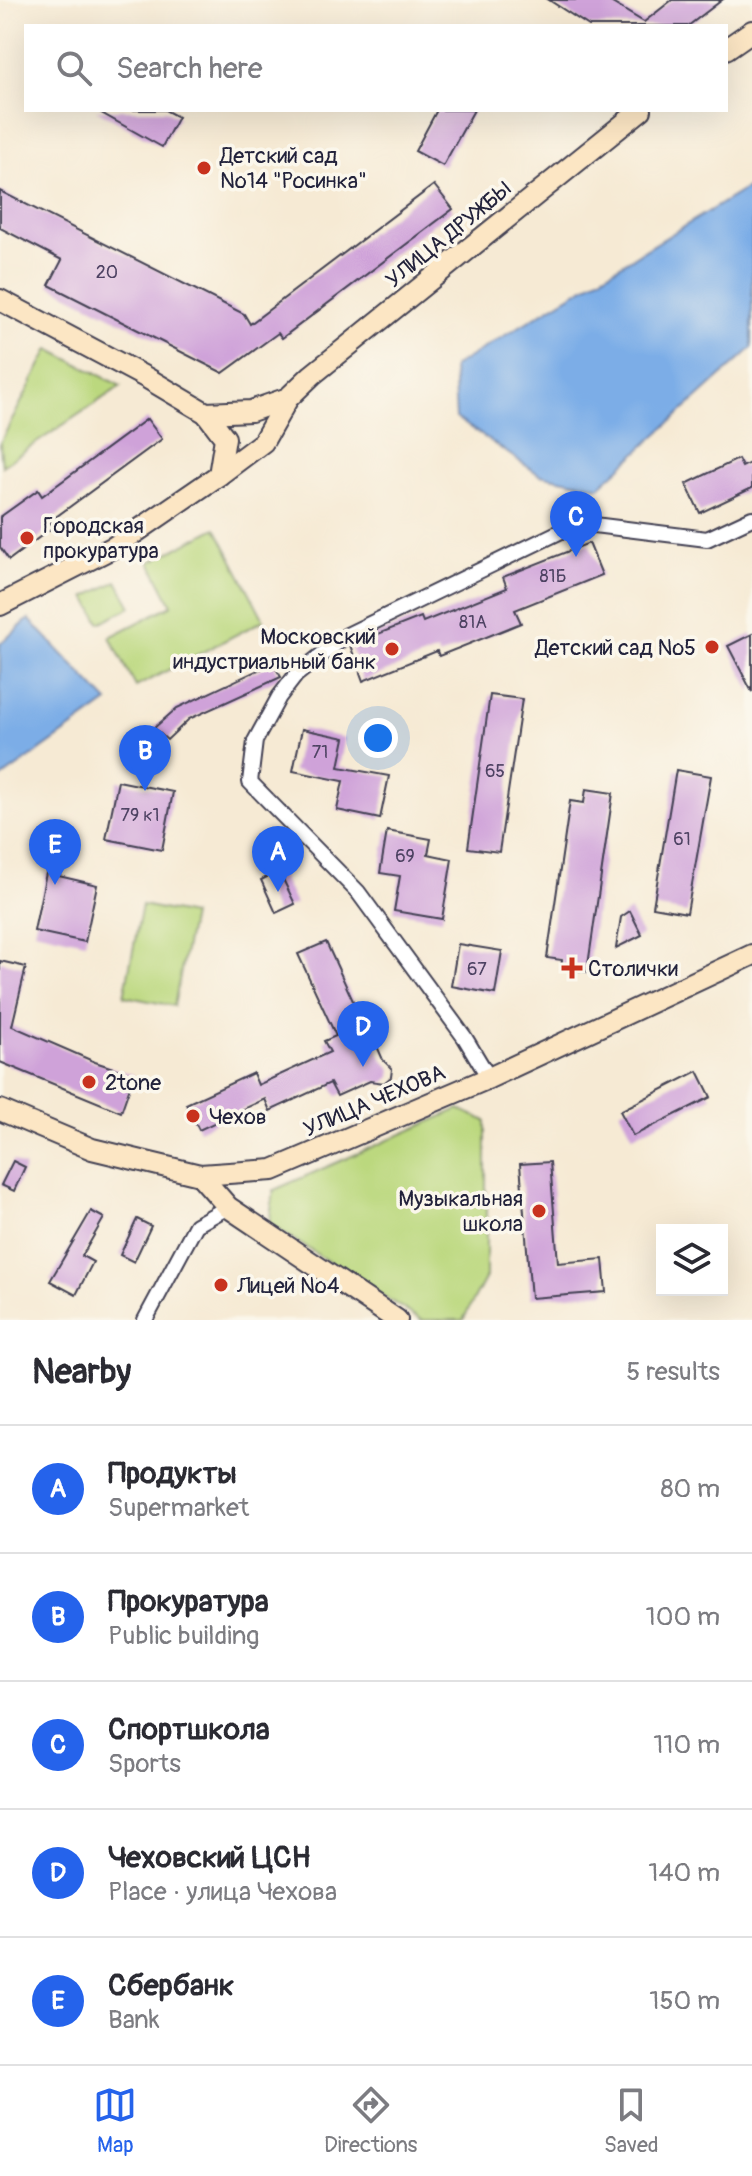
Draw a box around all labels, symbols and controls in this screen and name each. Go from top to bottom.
search box [24,24,728,112]
icon: search [52,46,96,90]
text: Search here [116,50,263,87]
place label: Детский сад №14 "Росинка" [219,142,367,195]
marker: Детский сад №14 "Росинка" [195,159,213,177]
street label: УЛИЦА ДРУЖБЫ [380,175,517,294]
house number: 20 [96,261,118,284]
pin: C [550,491,602,557]
place label: Городская прокуратура [43,512,159,565]
marker: Городская прокуратура [18,529,36,547]
house number: 81Б [540,565,566,588]
house number: 81А [459,611,487,634]
place label: Московский индустриальный банк [173,623,376,676]
place label: Детский сад №5 [534,634,696,662]
marker: Детский сад №5 [703,638,721,656]
marker: Московский индустриальный банк [383,640,401,658]
your location [358,718,398,758]
pin: B [119,725,171,791]
house number: 71 [312,741,328,764]
house number: 65 [485,760,505,783]
house number: 79 к1 [120,804,160,827]
pin: E [29,819,81,885]
pin: A [252,826,304,892]
house number: 61 [673,828,691,851]
house number: 69 [395,845,415,868]
place label: Столички [588,955,678,983]
house number: 67 [467,958,487,981]
marker: Столички [563,959,581,977]
pin: D [337,1001,389,1067]
street label: УЛИЦА ЧЕХОВА [299,1058,450,1143]
place label: 2tone [105,1069,161,1097]
marker: 2tone [80,1073,98,1091]
place label: Чехов [209,1103,267,1131]
marker: Чехов [184,1107,202,1125]
place label: Музыкальная школа [398,1185,523,1238]
marker: Музыкальная школа [530,1202,548,1220]
map controls [656,1224,728,1296]
button: layers [656,1224,728,1296]
place label: Лицей №4 [236,1272,340,1300]
marker: Лицей №4 [212,1276,230,1294]
text: Nearby [32,1351,131,1394]
text: 5 results [626,1356,720,1388]
text: Продукты [108,1455,237,1492]
text: A [50,1473,66,1505]
text: 80 m [660,1473,720,1505]
text: Supermarket [108,1492,249,1524]
text: Прокуратура [108,1583,269,1620]
text: B [51,1601,65,1633]
text: 100 m [646,1601,720,1633]
text: Public building [108,1620,259,1652]
text: Спортшкола [108,1711,270,1748]
text: C [50,1729,66,1761]
text: 110 m [653,1729,720,1761]
text: Sports [108,1748,181,1780]
text: Чеховский ЦСН [108,1839,310,1876]
text: D [50,1857,66,1889]
text: 140 m [648,1857,720,1889]
text: Place · улица Чехова [108,1876,337,1908]
text: Сбербанк [108,1967,234,2004]
text: E [51,1985,65,2017]
text: 150 m [649,1985,720,2017]
text: Bank [108,2004,160,2036]
tab: Map [93,2083,137,2159]
tab: Directions [324,2083,417,2159]
tab: Saved [604,2083,659,2159]

